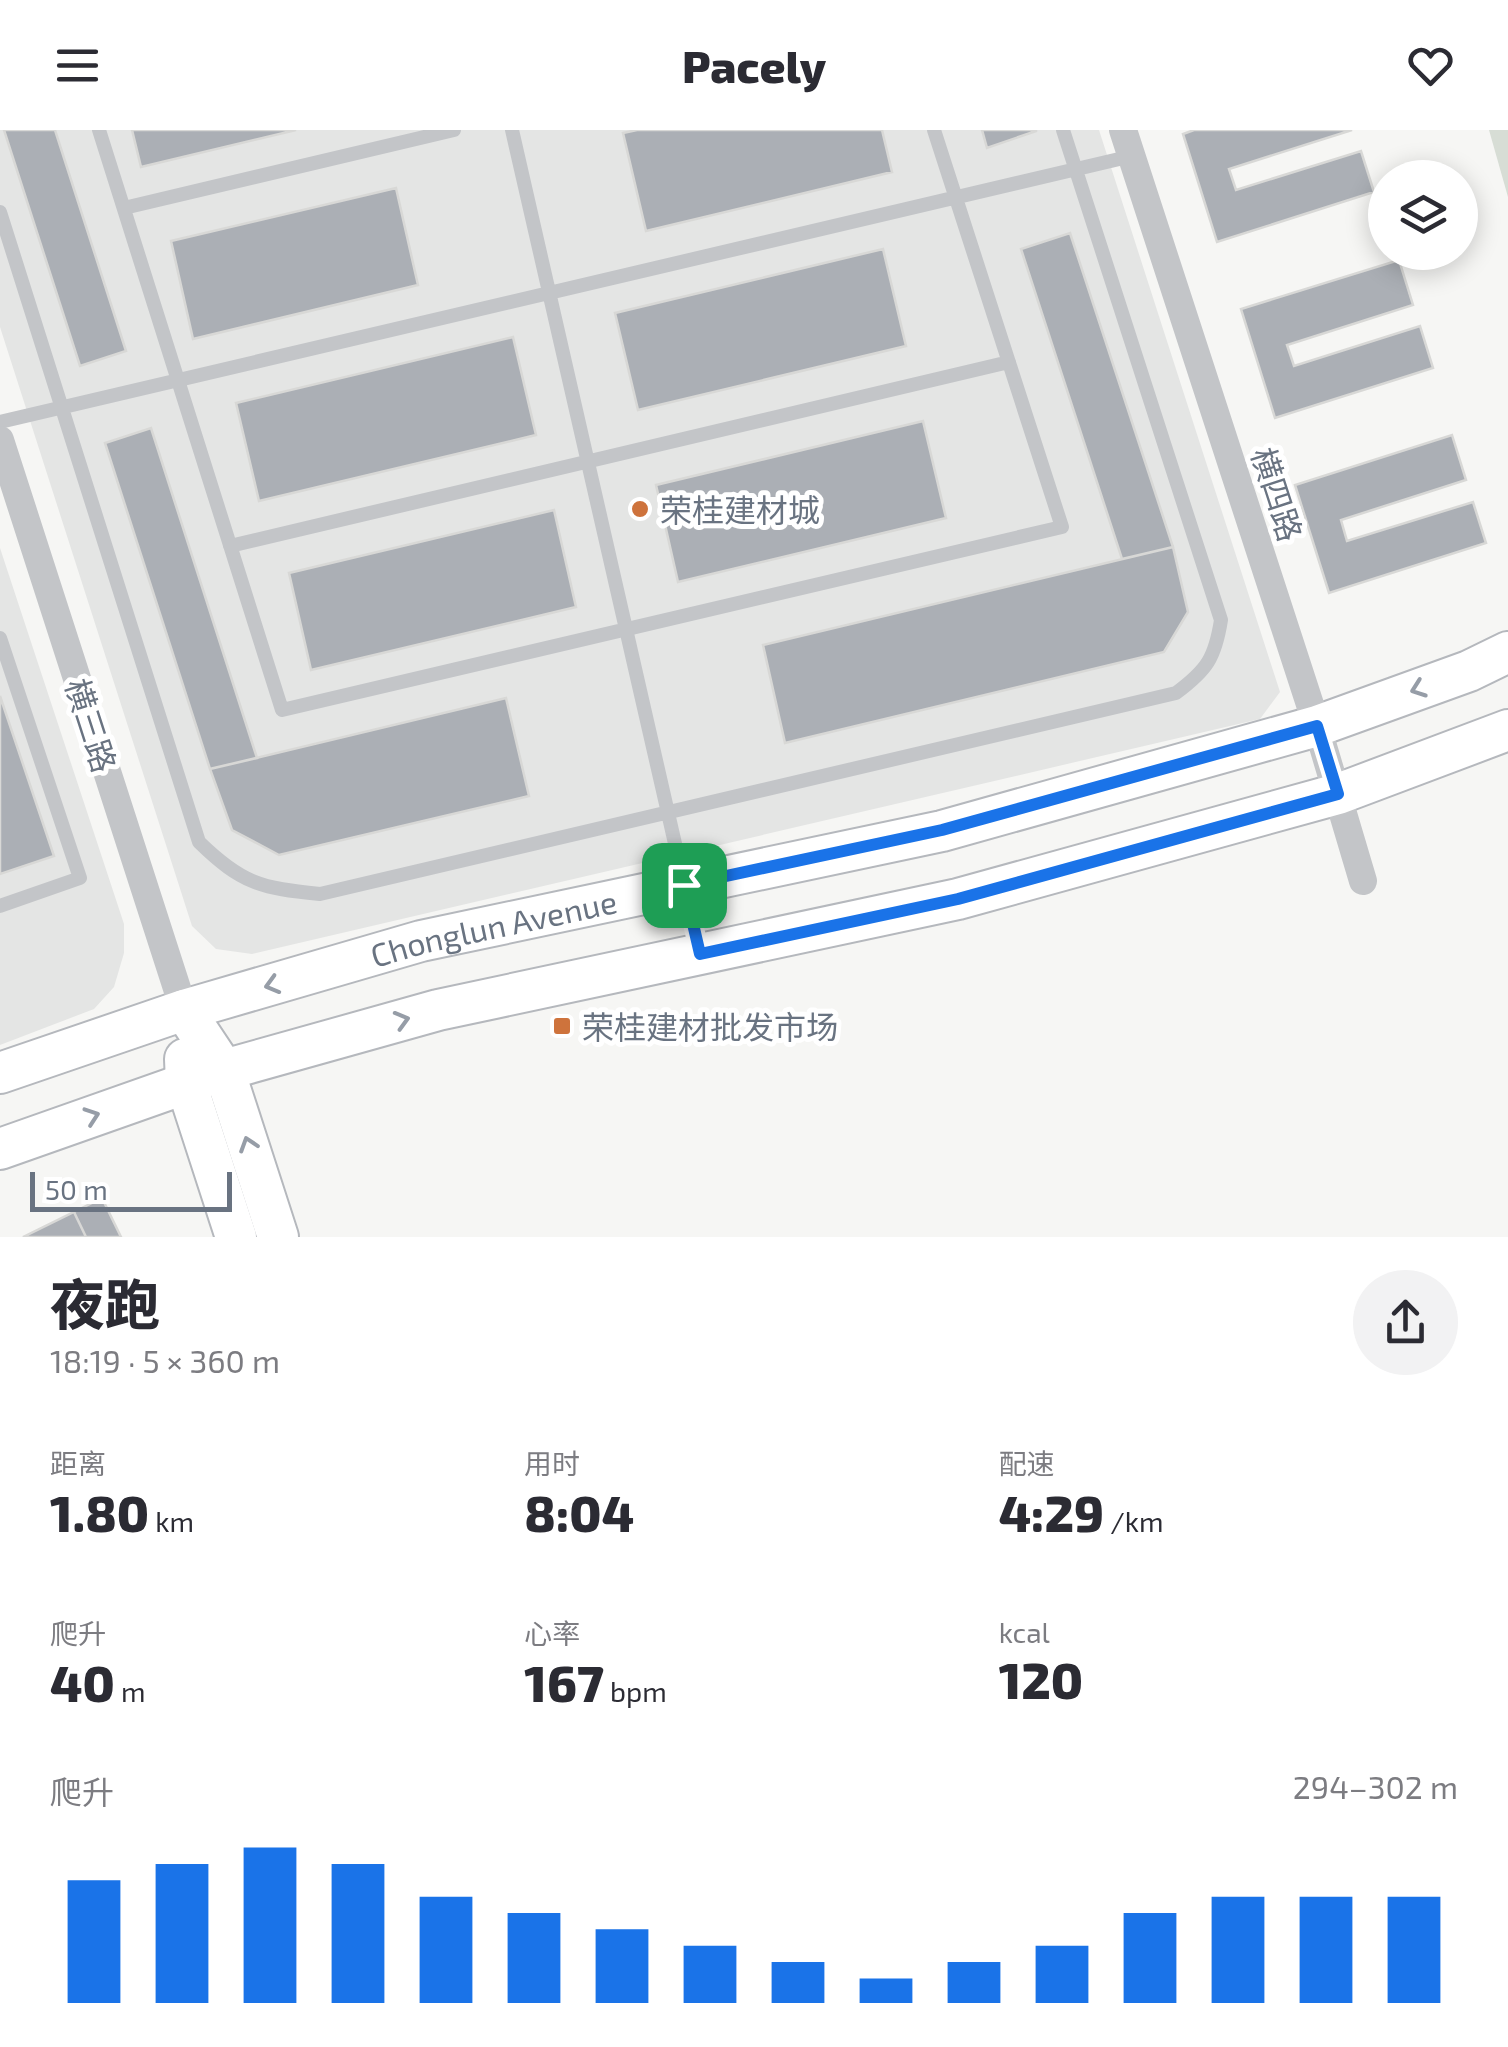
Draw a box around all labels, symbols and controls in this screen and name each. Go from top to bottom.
icon: menu [50,38,105,93]
text: Pacely [682,38,826,92]
icon: heart [1403,38,1458,93]
map controls [1368,160,1478,270]
button: layers [1368,160,1478,270]
street label: 横四路 [1245,442,1311,546]
place label: 荣桂建材城 [660,490,820,528]
marker: 荣桂建材城 [629,498,651,520]
street label: 横三路 [59,673,125,777]
one-way arrow [1411,677,1428,698]
pin [642,843,727,928]
icon: arrive [657,858,712,913]
street label: Chonglun Avenue [366,881,620,974]
one-way arrow [264,973,281,994]
place label: 荣桂建材批发市场 [582,1007,838,1045]
one-way arrow [393,1011,410,1032]
marker: 荣桂建材批发市场 [551,1015,573,1037]
one-way arrow [82,1107,99,1128]
one-way arrow [239,1137,260,1154]
scale bar [30,1167,232,1212]
text: 50 m [45,1172,108,1206]
text: 夜跑 [50,1270,160,1336]
button: share [1353,1270,1458,1375]
text: 18:19 · 5 × 360 m [50,1341,280,1379]
text: 距离 [50,1446,106,1480]
text: 用时 [524,1446,580,1480]
text: 配速 [999,1446,1055,1480]
text: 1.80 [50,1482,149,1542]
text: 8:04 [524,1482,634,1542]
text: 4:29 [999,1482,1104,1542]
text: km [149,1504,194,1538]
text: /km [1104,1504,1164,1538]
text: kcal [999,1615,1050,1649]
text: 爬升 [50,1616,106,1650]
text: 心率 [524,1616,580,1650]
text: 120 [999,1649,1083,1709]
text: 40 [50,1652,115,1712]
text: 167 [524,1652,604,1712]
text: m [115,1674,146,1708]
text: bpm [604,1674,667,1708]
text: 294–302 m [1293,1767,1458,1805]
text: 爬升 [50,1772,114,1810]

